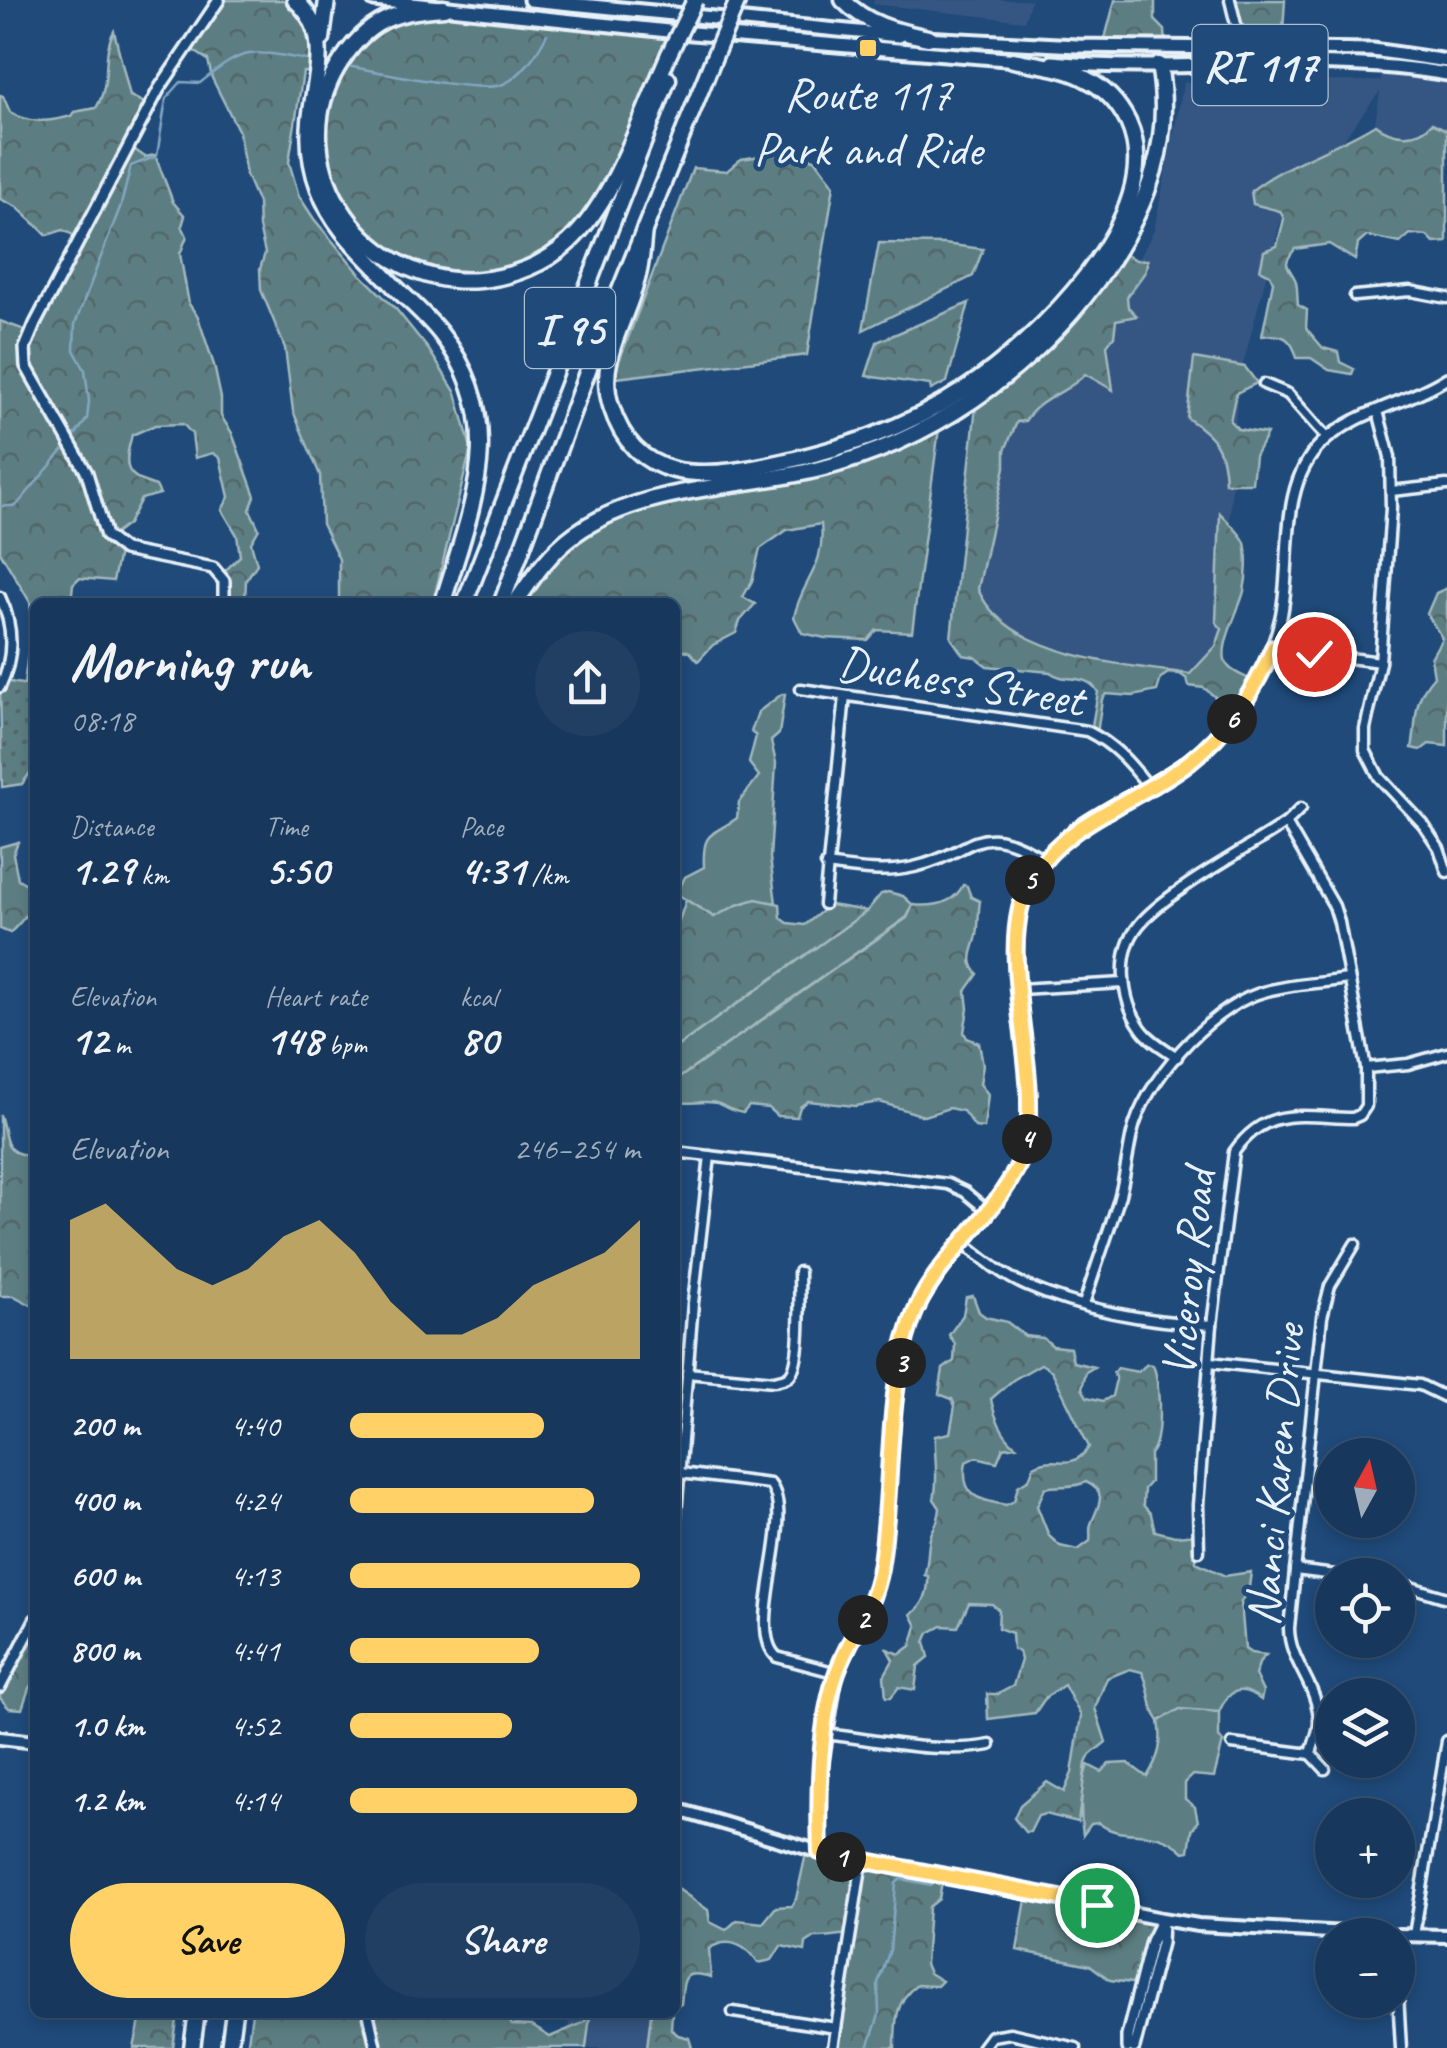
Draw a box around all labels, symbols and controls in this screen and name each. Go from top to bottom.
road number: RI 117 [1192,25,1328,105]
marker: Route 117 Park and Ride [857,37,879,59]
place label: Route 117 Park and Ride [754,64,986,179]
road number: I 95 [525,288,615,368]
pin [1272,612,1357,697]
text: Morning run [70,627,310,697]
icon: check [1287,627,1342,682]
button: share [535,631,640,736]
street label: Duchess Street [834,632,1092,731]
pin: 6 [1207,694,1257,744]
text: 08:18 [70,700,134,741]
text: 6 [1225,701,1239,736]
text: Distance [70,809,154,844]
text: Time [265,809,308,844]
text: Pace [460,809,503,844]
text: 1.29 [70,844,135,897]
text: 5:50 [265,844,329,897]
text: 4:31 [460,844,525,897]
pin: 5 [1005,855,1055,905]
text: km [135,857,169,892]
text: /km [525,857,568,892]
text: 5 [1024,862,1036,897]
text: Elevation [70,979,156,1014]
text: Heart rate [265,979,367,1014]
text: kcal [460,979,497,1014]
text: 12 [70,1014,108,1067]
text: 148 [265,1014,322,1067]
text: 80 [460,1014,498,1067]
text: m [108,1027,130,1062]
text: bpm [322,1027,367,1062]
pin: 4 [1002,1114,1052,1164]
text: 4 [1021,1121,1033,1156]
text: Elevation [70,1128,168,1169]
text: 246–254 m [514,1128,640,1169]
street label: Viceroy Road [1147,1160,1229,1380]
street label: Nanci Karen Drive [1232,1319,1318,1628]
pin: 3 [876,1338,926,1388]
text: 3 [895,1345,907,1380]
text: 200 m [70,1405,139,1446]
text: 4:40 [230,1405,280,1446]
north arrow [1315,1438,1415,1538]
map controls [1315,1438,1415,2018]
text: 400 m [70,1480,139,1521]
text: 4:24 [230,1480,280,1521]
text: 600 m [70,1555,140,1596]
text: 4:13 [230,1555,280,1596]
button: locate [1315,1558,1415,1658]
pin: 2 [838,1595,888,1645]
text: 2 [857,1602,869,1637]
text: 800 m [70,1630,139,1671]
text: 4:41 [230,1630,280,1671]
button: layers [1315,1678,1415,1778]
text: 1.0 km [70,1705,144,1746]
text: 4:52 [230,1705,280,1746]
text: 1.2 km [70,1780,144,1821]
text: 4:14 [230,1780,280,1821]
button: + [1315,1798,1415,1898]
pin: 1 [816,1832,866,1882]
text: 1 [835,1839,847,1874]
pin [1055,1863,1140,1948]
icon: arrive [1070,1878,1125,1933]
button: Save [70,1883,345,1998]
button: Share [365,1883,640,1998]
button: − [1315,1918,1415,2018]

